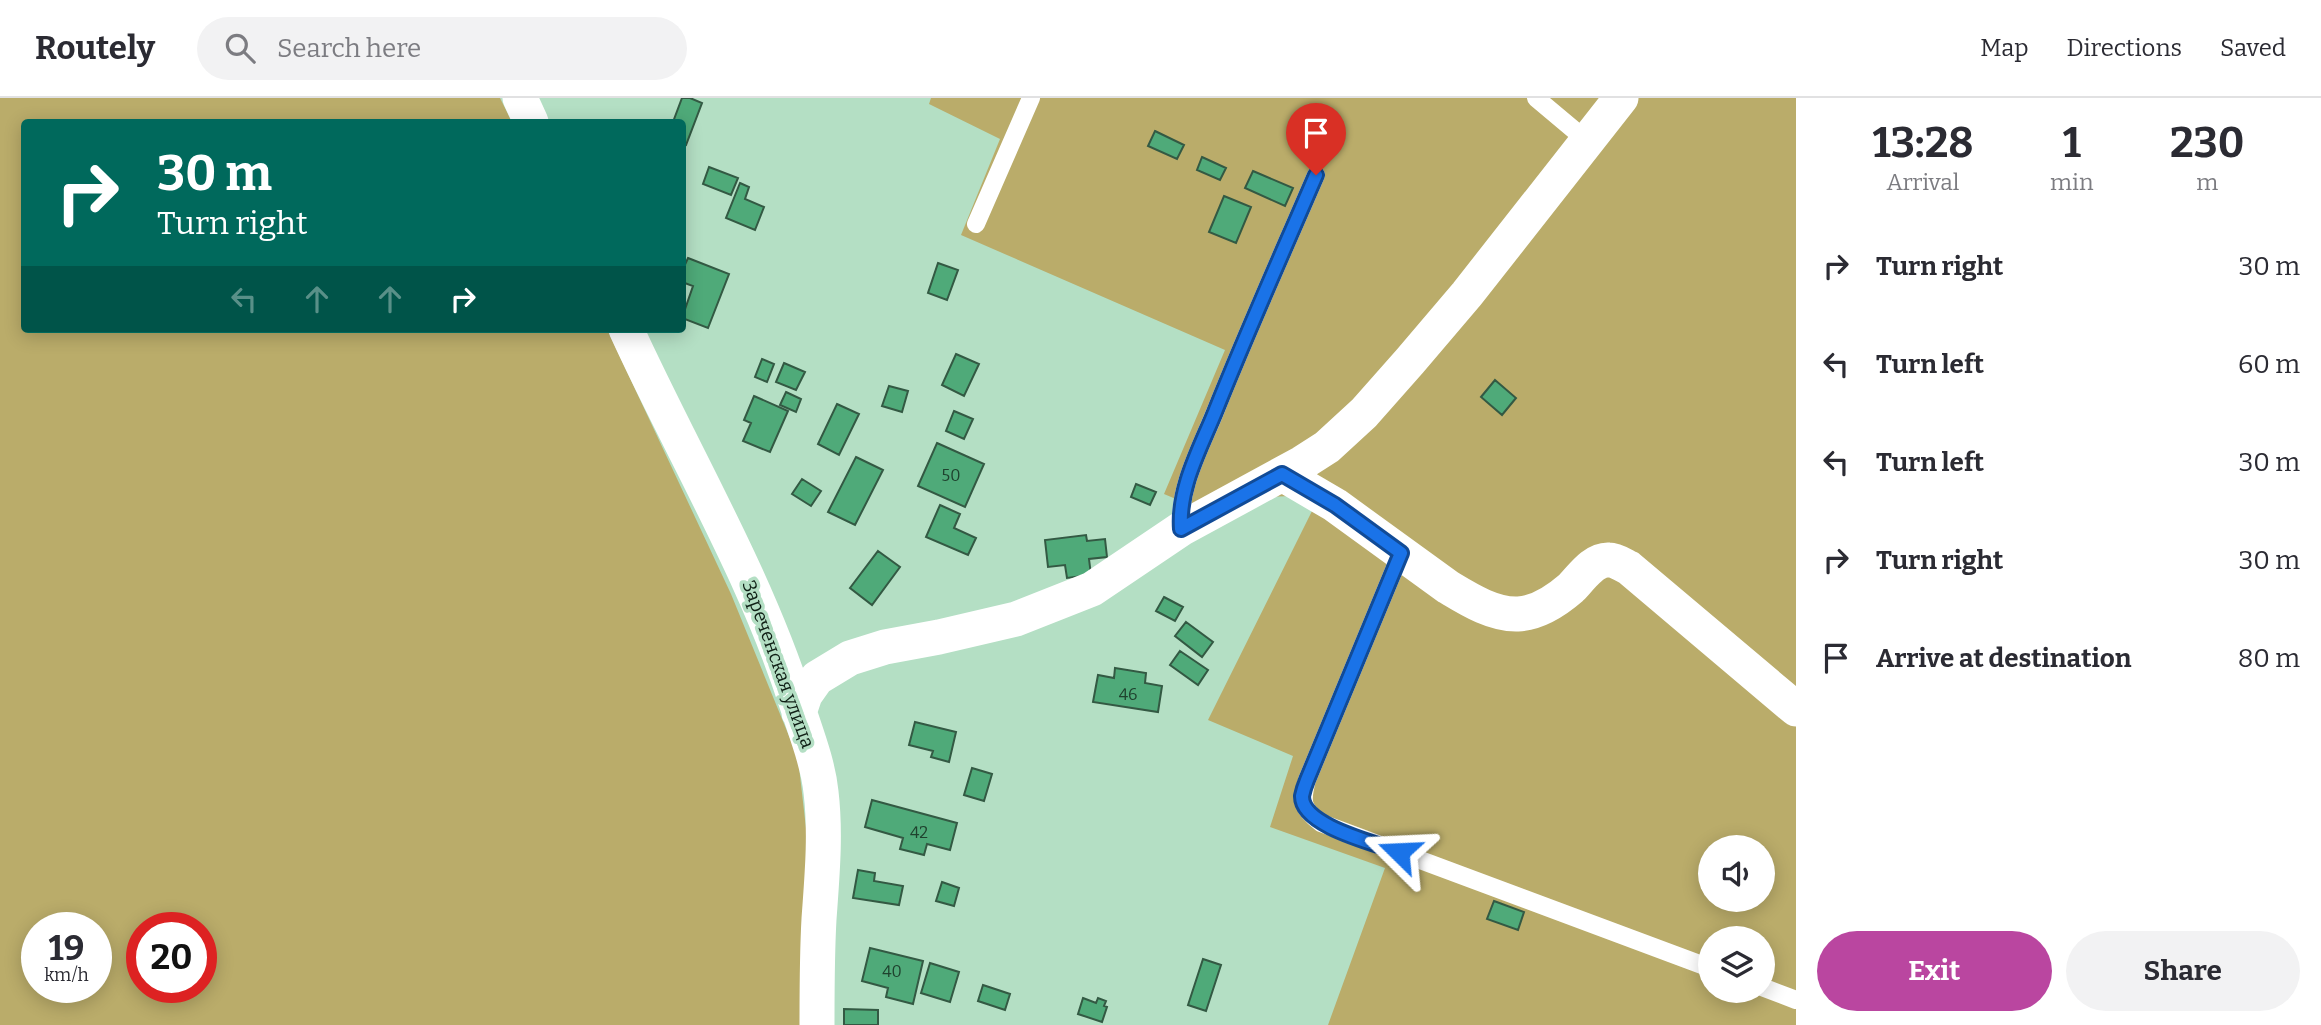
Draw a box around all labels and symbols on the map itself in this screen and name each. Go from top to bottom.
pin [1286,103,1346,175]
house number: 50 [942,466,960,485]
street label: Зареченская улица [737,577,820,752]
house number: 46 [1119,685,1137,704]
position arrow [1362,815,1436,889]
house number: 42 [910,823,928,842]
speed limit sign: 20 [126,912,217,1003]
house number: 40 [882,962,902,981]

